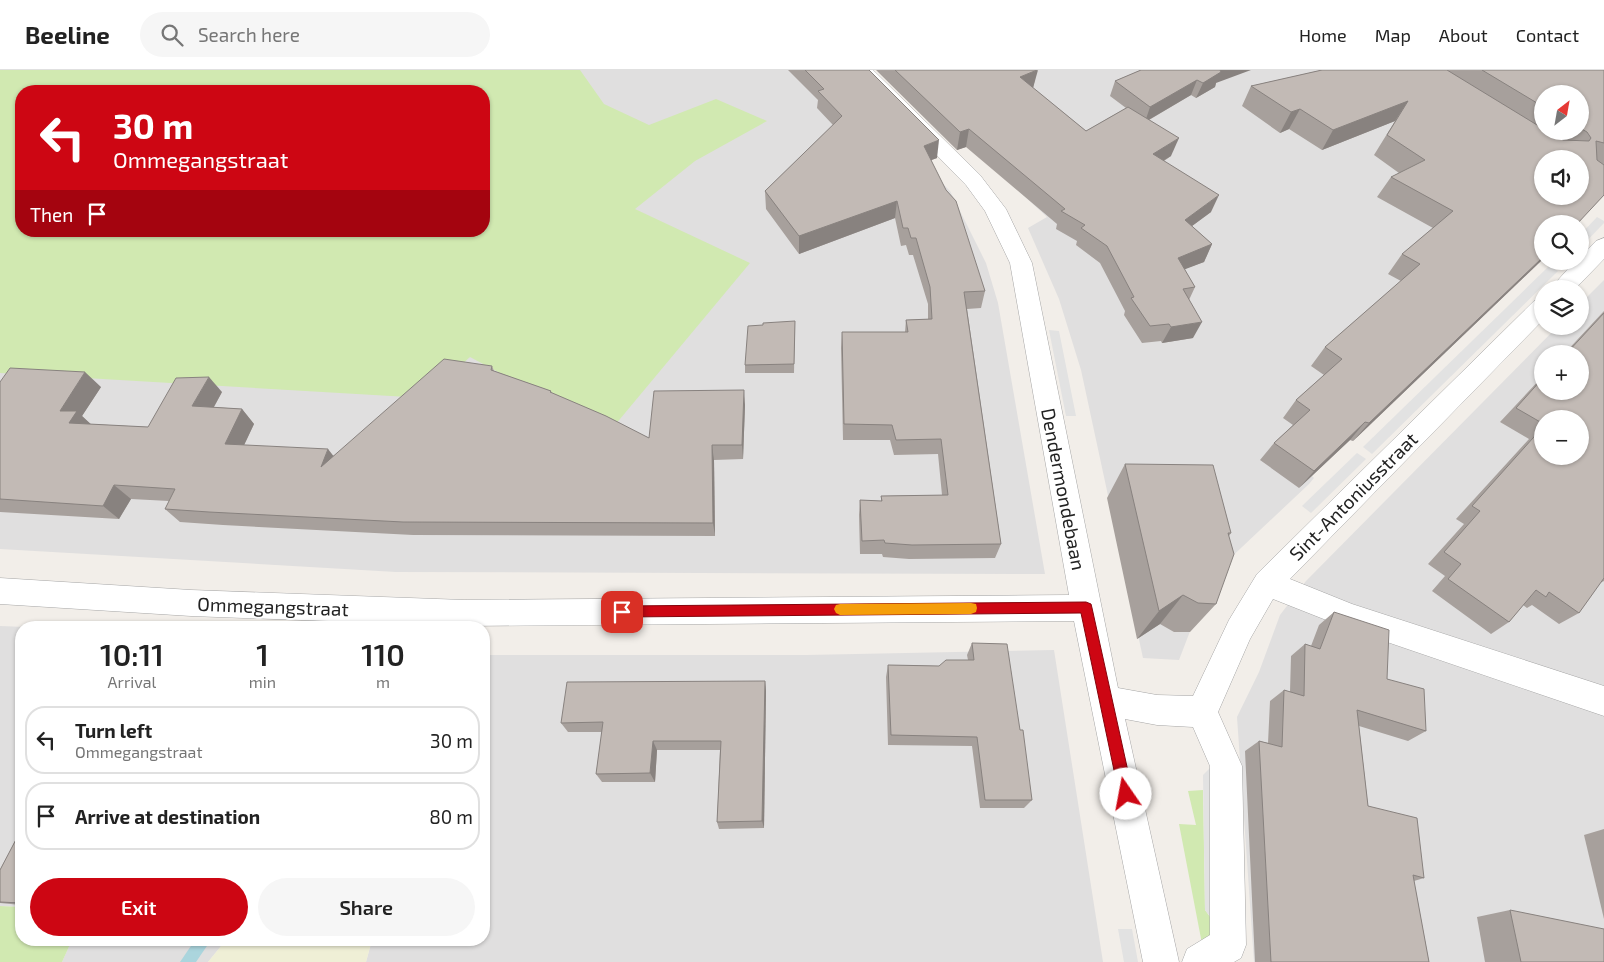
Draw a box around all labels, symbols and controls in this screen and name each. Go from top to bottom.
search box [140,12,490,57]
text: Beeline [25,20,110,49]
icon: search [158,21,186,49]
text: Search here [198,23,300,46]
text: Home [1299,24,1347,46]
text: Map [1375,24,1411,46]
text: About [1439,24,1488,46]
text: Contact [1516,24,1579,46]
north arrow [1534,85,1589,140]
map controls [1534,85,1589,465]
text: 30 m [113,104,193,146]
icon: left [30,105,95,170]
text: Ommegangstraat [113,146,288,172]
button: sound [1534,150,1589,205]
icon: arrive [83,200,111,228]
text: Then [30,203,73,226]
button: search [1534,215,1589,270]
button: layers [1534,280,1589,335]
button: + [1534,345,1589,400]
street label: Dendermondebaan [1037,406,1091,572]
button: − [1534,410,1589,465]
street label: Sint-Antoniusstraat [1284,427,1422,565]
pin [601,591,643,633]
street label: Ommegangstraat [197,592,349,620]
icon: arrive [608,598,636,626]
text: 10:11 [100,636,164,672]
text: 1 [256,636,269,672]
text: 110 [361,636,405,672]
text: Arrival [108,672,156,691]
text: min [249,672,276,691]
text: m [376,672,390,691]
text: Turn left [75,719,152,742]
icon: left [32,726,60,754]
text: 30 m [430,729,473,752]
text: Ommegangstraat [75,742,202,761]
position arrow [1099,767,1151,819]
icon: arrive [32,802,60,830]
text: Arrive at destination [75,805,260,828]
text: 80 m [429,805,473,828]
button: Exit [30,878,248,936]
button: Share [258,878,475,936]

